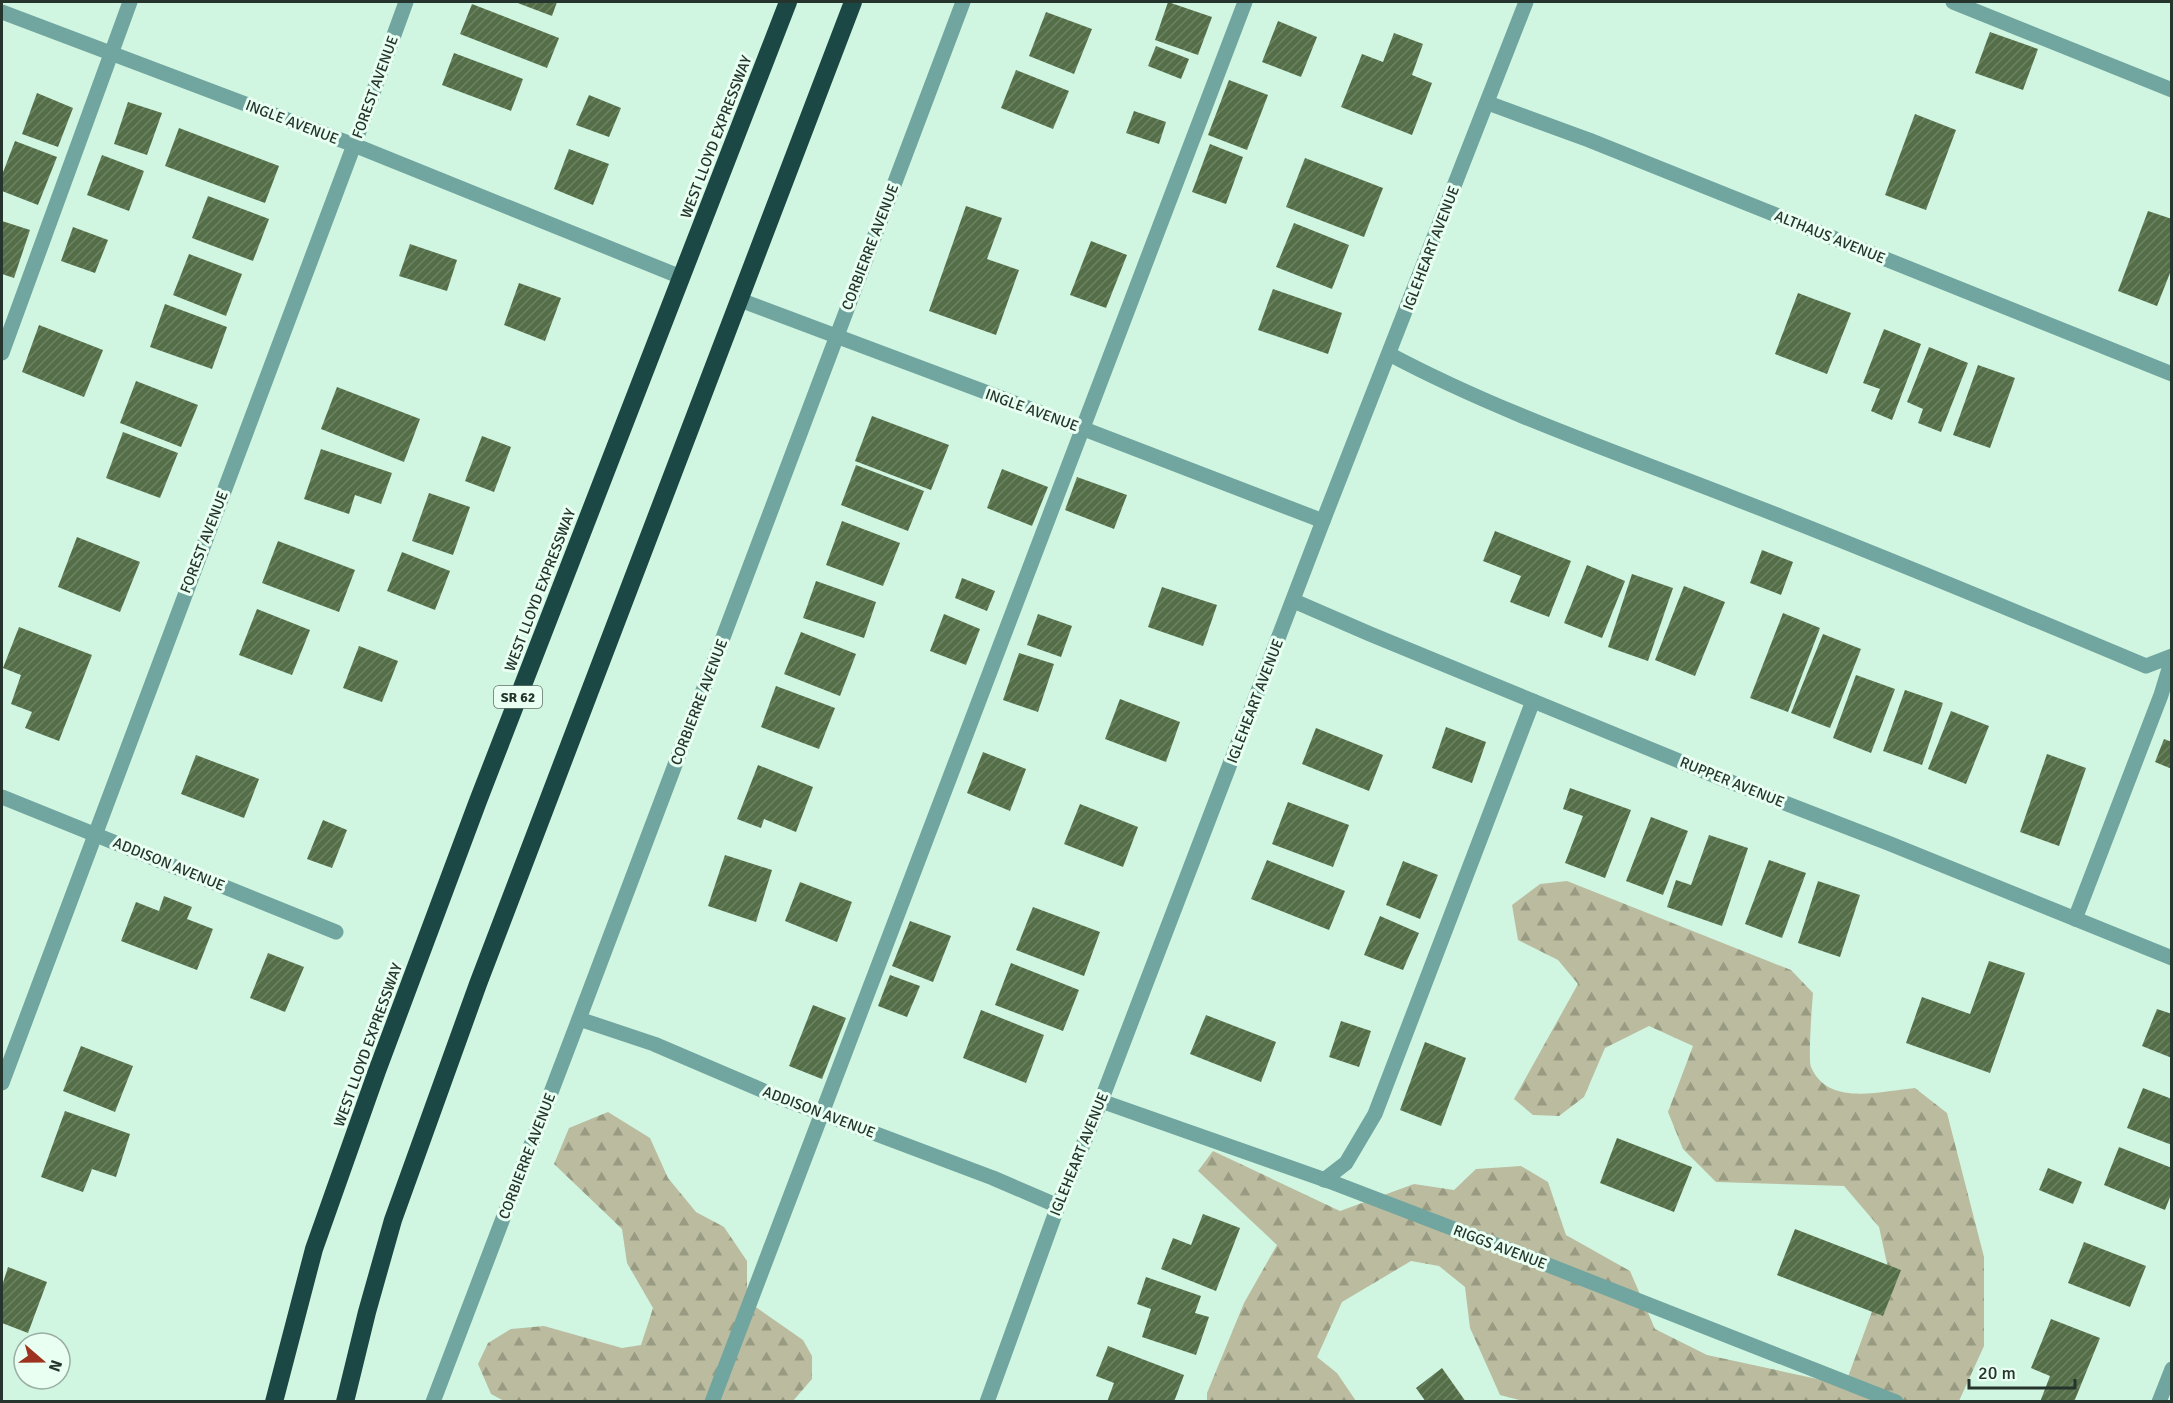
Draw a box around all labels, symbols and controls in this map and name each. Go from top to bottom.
street label: FOREST AVENUE [348,33,402,141]
street label: WEST LLOYD EXPRESSWAY [677,53,756,221]
street label: INGLE AVENUE [243,96,341,148]
street label: CORBIERRE AVENUE [838,181,902,313]
street label: IGLEHEART AVENUE [1399,183,1463,313]
street label: ALTHAUS AVENUE [1772,207,1888,267]
street label: INGLE AVENUE [983,385,1081,435]
street label: FOREST AVENUE [176,488,232,596]
street label: WEST LLOYD EXPRESSWAY [501,506,580,674]
street label: CORBIERRE AVENUE [667,636,731,768]
street label: IGLEHEART AVENUE [1223,636,1287,766]
road number: SR 62 [494,686,542,708]
street label: RUPPER AVENUE [1677,753,1787,811]
street label: ADDISON AVENUE [111,833,227,895]
street label: WEST LLOYD EXPRESSWAY [330,960,406,1129]
street label: ADDISON AVENUE [760,1082,878,1142]
street label: CORBIERRE AVENUE [495,1090,559,1222]
street label: IGLEHEART AVENUE [1046,1090,1112,1218]
street label: RIGGS AVENUE [1451,1221,1549,1273]
north arrow [12,1331,72,1391]
scale bar [1969,1352,2076,1390]
text: N [44,1357,66,1374]
text: 20 m [1978,1362,2016,1384]

